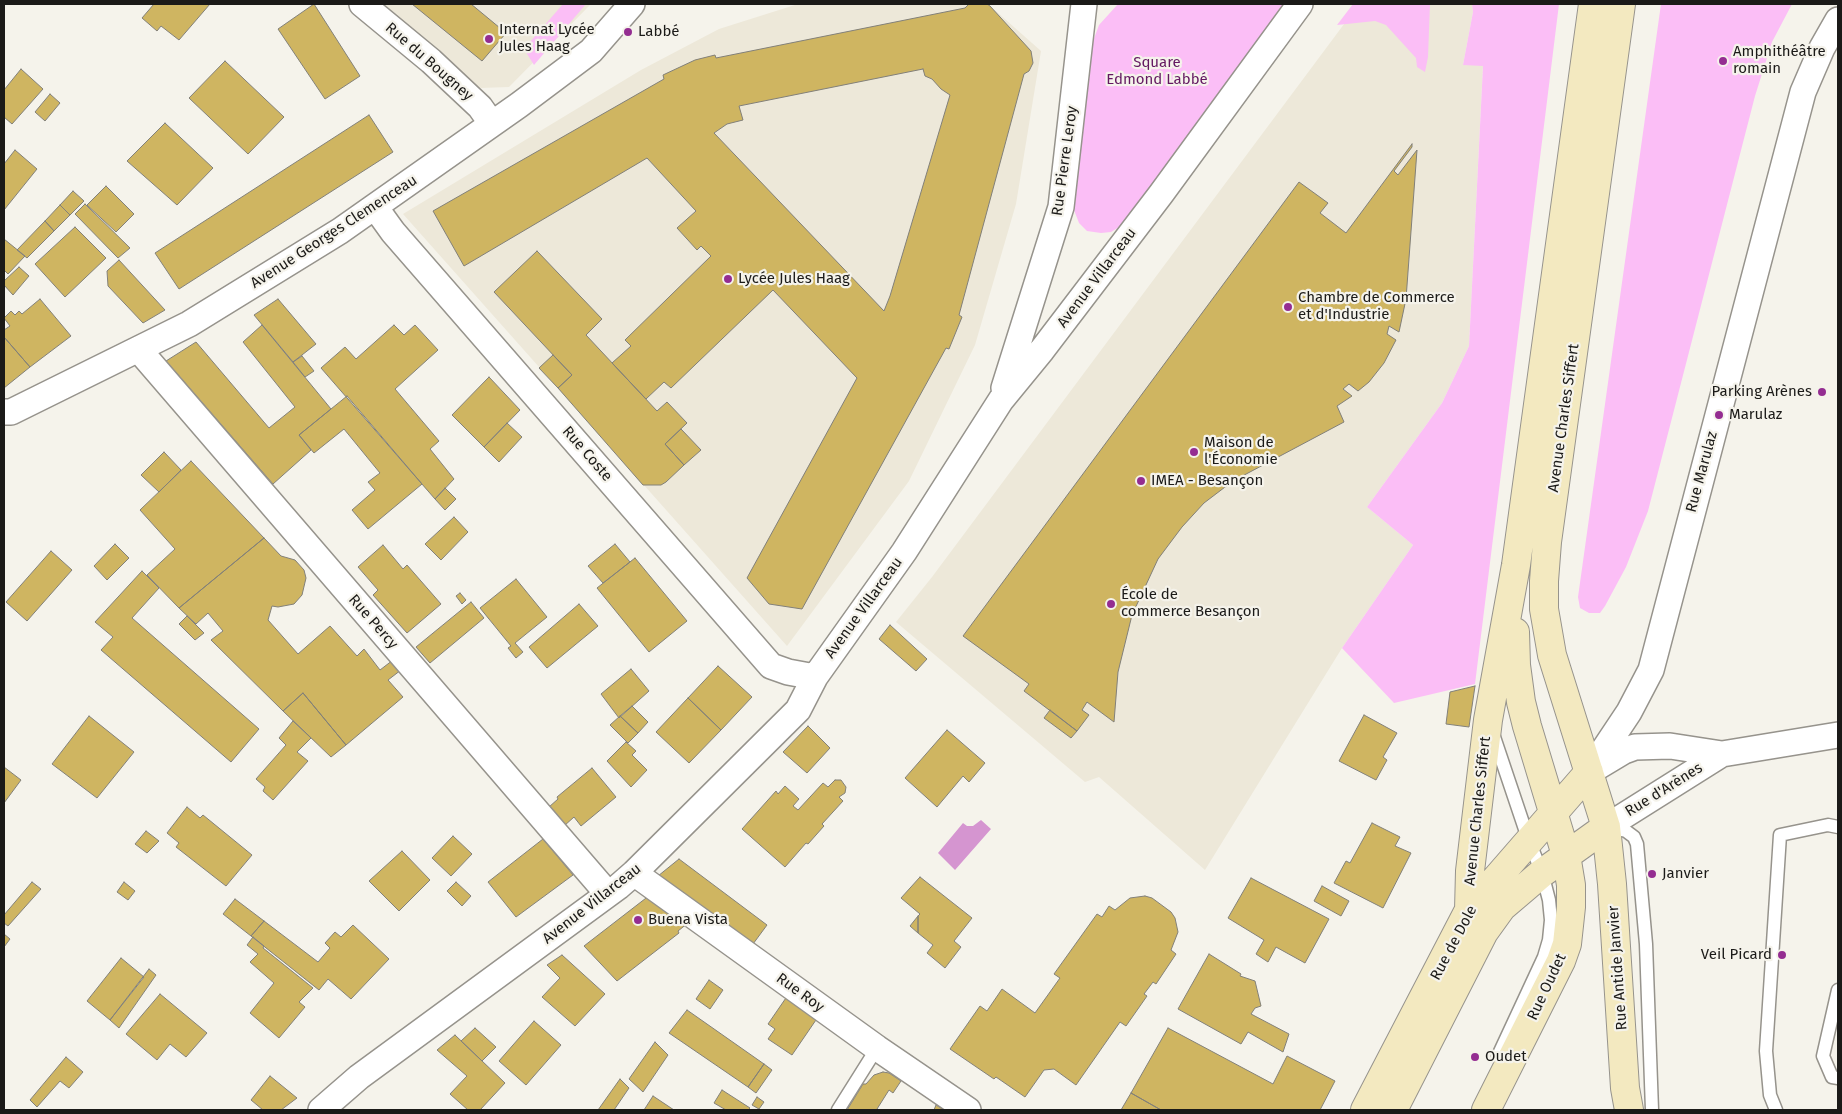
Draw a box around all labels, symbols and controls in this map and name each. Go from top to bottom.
street label: Rue du Bougney [381,19,477,105]
place label: Internat Lycée Jules Haag [499,21,595,56]
place label: Labbé [638,23,679,41]
marker: Labbé [622,26,634,38]
marker: Internat Lycée Jules Haag [483,33,495,45]
place label: Amphithéâtre romain [1733,43,1826,78]
park label: Square Edmond Labbé [1106,54,1208,89]
marker: Amphithéâtre romain [1717,55,1729,67]
street label: Rue Pierre Leroy [1048,105,1082,217]
street label: Avenue Georges Clemenceau [247,171,421,293]
street label: Avenue Villarceau [1054,225,1140,331]
place label: Lycée Jules Haag [738,270,850,288]
marker: Lycée Jules Haag [722,273,734,285]
place label: Chambre de Commerce et d'Industrie [1298,289,1455,324]
marker: Chambre de Commerce et d'Industrie [1282,301,1294,313]
street label: Avenue Charles Siffert [1545,343,1583,493]
place label: Parking Arènes [1712,383,1812,401]
marker: Parking Arènes [1816,386,1828,398]
place label: Marulaz [1729,406,1782,424]
marker: Marulaz [1713,409,1725,421]
street label: Rue Coste [558,423,616,485]
street label: Rue Marulaz [1683,429,1721,515]
place label: Maison de l'Économie [1204,434,1278,469]
marker: Maison de l'Économie [1188,446,1200,458]
place label: IMEA - Besançon [1151,472,1263,490]
marker: IMEA - Besançon [1135,475,1147,487]
street label: Avenue Villarceau [821,554,907,662]
place label: École de commerce Besançon [1121,586,1260,621]
street label: Rue Percy [344,591,402,653]
marker: École de commerce Besançon [1105,598,1117,610]
street label: Avenue Charles Siffert [1461,736,1495,886]
street label: Rue d'Arènes [1622,759,1706,821]
street label: Avenue Villarceau [539,860,645,948]
place label: Janvier [1662,865,1709,883]
marker: Janvier [1646,868,1658,880]
street label: Rue de Dole [1427,903,1481,983]
street label: Rue Antide Janvier [1605,905,1631,1031]
place label: Buena Vista [648,911,728,929]
marker: Buena Vista [632,914,644,926]
place label: Veil Picard [1701,946,1772,964]
marker: Veil Picard [1776,949,1788,961]
street label: Rue Oudet [1524,951,1570,1023]
street label: Rue Roy [773,970,827,1016]
place label: Oudet [1485,1048,1527,1066]
marker: Oudet [1469,1051,1481,1063]

